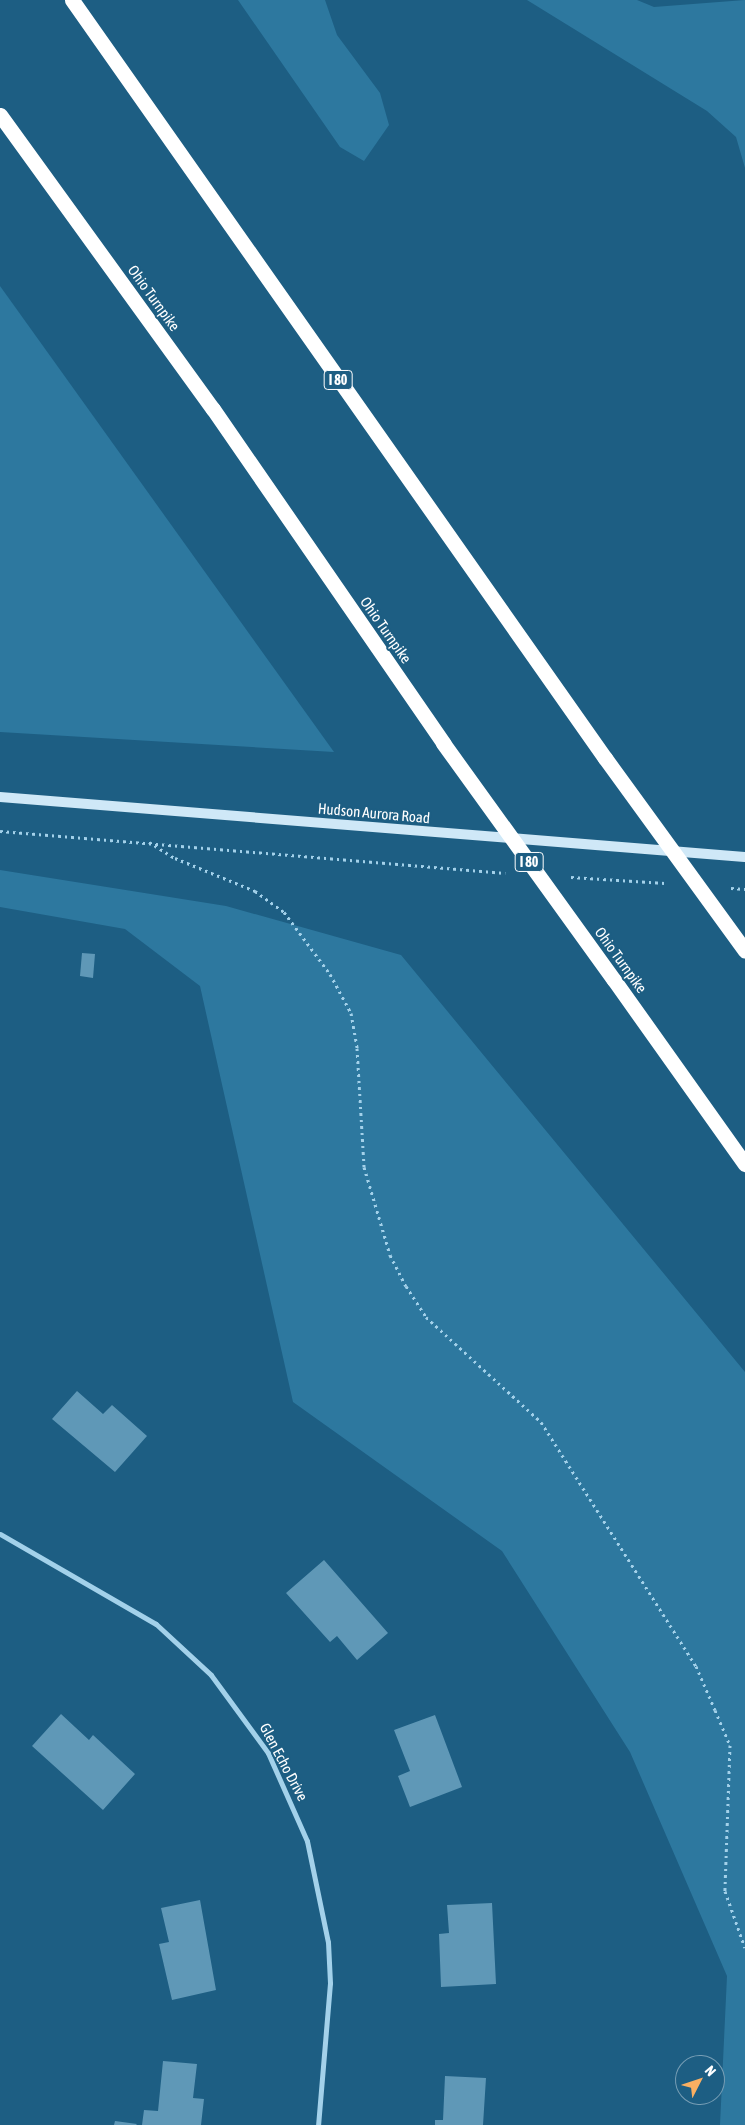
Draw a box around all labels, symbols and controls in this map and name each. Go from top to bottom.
street label: Ohio Turnpike [124,262,184,334]
road number: I 80 [323,368,353,392]
street label: Ohio Turnpike [357,593,415,667]
street label: Hudson Aurora Road [317,799,431,827]
road number: I 80 [514,850,544,874]
street label: Ohio Turnpike [591,924,651,996]
street label: Glen Echo Drive [256,1720,312,1804]
north arrow [675,2055,725,2105]
text: N [702,2062,719,2079]

